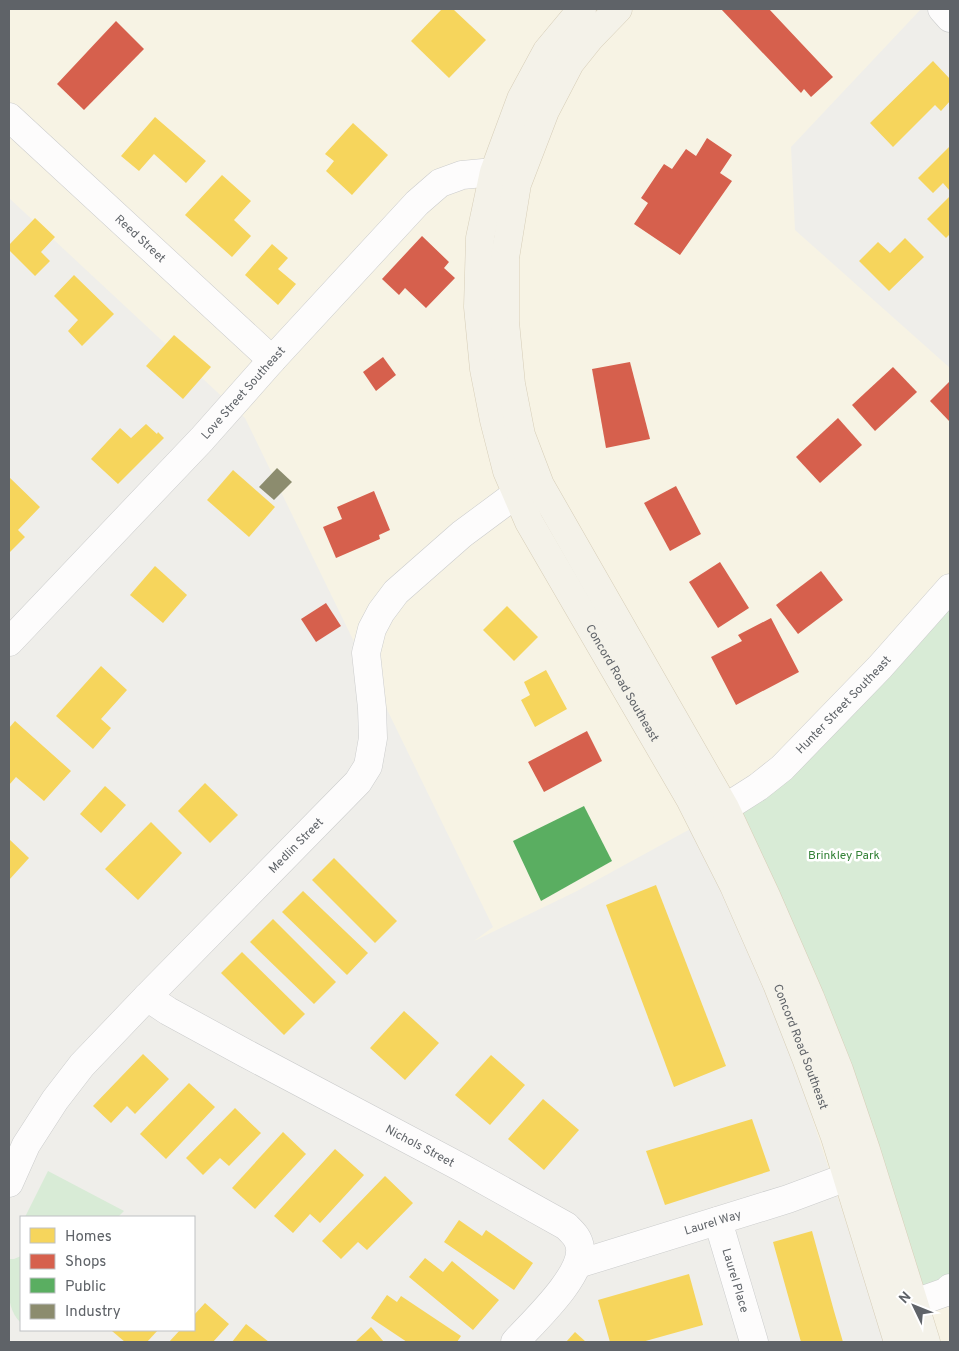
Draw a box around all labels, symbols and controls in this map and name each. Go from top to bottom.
street label: Reed Street [111,212,169,267]
street label: Love Street Southeast [198,344,289,443]
street label: Concord Road Southeast [581,622,662,745]
street label: Hunter Street Southeast [793,653,895,758]
street label: Medlin Street [266,815,328,877]
park label: Brinkley Park [808,848,880,864]
street label: Concord Road Southeast [769,982,831,1112]
street label: Nichols Street [382,1122,457,1171]
street label: Laurel Way [682,1207,743,1240]
legend [20,1216,195,1331]
text: Homes [65,1228,112,1247]
street label: Laurel Place [718,1247,752,1315]
text: Shops [65,1253,106,1272]
text: Public [65,1278,106,1297]
north arrow [889,1281,939,1331]
text: N [896,1289,915,1308]
text: Industry [65,1303,121,1322]

